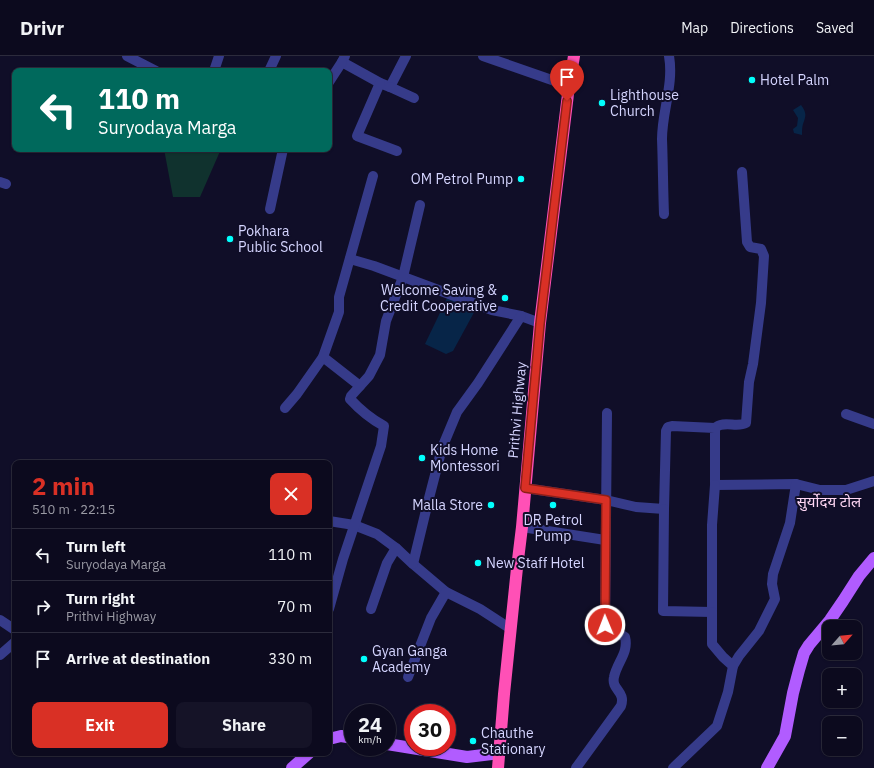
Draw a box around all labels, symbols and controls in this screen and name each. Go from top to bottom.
text: Drivr [20,16,64,40]
text: Map [681,19,708,37]
text: Directions [730,19,794,37]
text: Saved [816,19,854,37]
pin [550,60,584,101]
icon: arrive [556,66,578,88]
place label: Hotel Palm [760,71,829,89]
marker: Hotel Palm [747,75,757,85]
text: 110 m [98,80,180,117]
icon: left [32,84,84,136]
place label: Lighthouse Church [610,86,679,120]
marker: Lighthouse Church [597,98,607,108]
text: Suryodaya Marga [98,116,236,139]
place label: OM Petrol Pump [411,170,513,188]
marker: OM Petrol Pump [516,174,526,184]
place label: Pokhara Public School [238,222,323,256]
marker: Pokhara Public School [225,234,235,244]
place label: Welcome Saving & Credit Cooperative [380,281,497,315]
marker: Welcome Saving & Credit Cooperative [500,293,510,303]
street label: Prithvi Highway [504,361,530,459]
place label: Kids Home Montessori [430,441,500,475]
marker: Kids Home Montessori [417,453,427,463]
text: 2 min [32,470,95,502]
button: close [270,473,312,515]
district label: सुर्योदय टोल [797,492,862,512]
place label: Malla Store [412,496,483,514]
marker: Malla Store [486,500,496,510]
marker: DR Petrol Pump [548,500,558,510]
text: 510 m · 22:15 [32,501,115,518]
place label: DR Petrol Pump [523,511,583,545]
text: Turn left [66,537,126,556]
icon: left [32,544,54,566]
text: 110 m [268,545,312,564]
place label: New Staff Hotel [486,554,585,572]
text: Suryodaya Marga [66,556,166,573]
marker: New Staff Hotel [473,558,483,568]
text: Turn right [66,589,135,608]
icon: right [32,596,54,618]
text: 70 m [277,597,312,616]
position arrow [584,604,626,646]
text: Prithvi Highway [66,608,156,625]
north arrow [822,620,862,660]
map controls [822,620,862,756]
place label: Gyan Ganga Academy [372,642,448,676]
icon: arrive [32,648,54,670]
text: Arrive at destination [66,649,210,668]
text: 330 m [268,649,312,668]
marker: Gyan Ganga Academy [359,654,369,664]
button: + [822,668,862,708]
button: Exit [32,702,168,748]
button: Share [176,702,312,748]
speed limit sign: 30 [404,704,456,756]
text: 24 [358,711,382,738]
button: − [822,716,862,756]
place label: Chauthe Stationary [481,724,545,758]
text: km/h [358,733,382,746]
marker: Chauthe Stationary [468,736,478,746]

